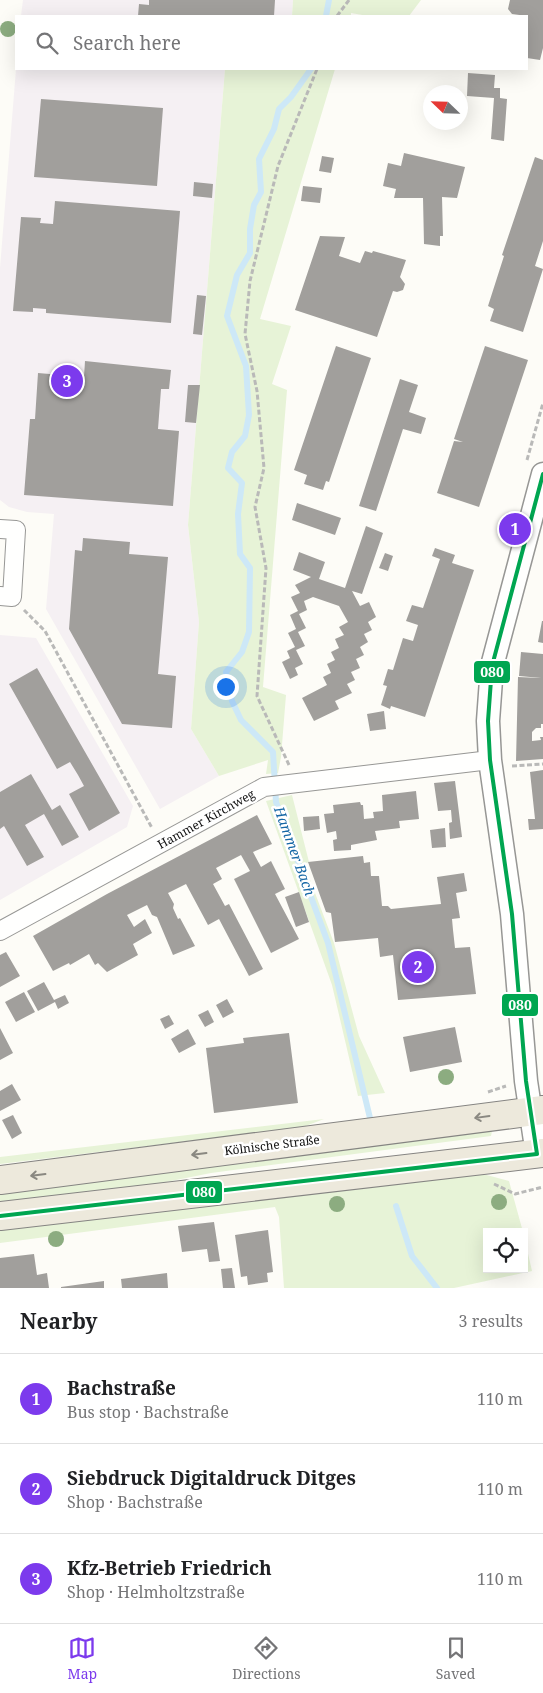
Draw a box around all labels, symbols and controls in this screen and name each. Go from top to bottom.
search box [15,15,528,70]
icon: search [33,29,61,57]
text: Search here [73,30,181,56]
north arrow [423,85,468,130]
pin: 3 [51,362,83,400]
pin: 1 [499,510,531,548]
line badge: 080 [473,660,511,684]
text: 080 [480,662,504,681]
your location [213,674,239,700]
street label: Hammer Kirchweg [154,785,258,853]
water label: Hammer Bach [270,803,320,899]
pin: 2 [402,948,434,986]
line badge: 080 [501,993,539,1017]
text: 080 [508,995,532,1014]
one-way arrow [474,1112,490,1122]
street label: Kölnische Straße [223,1131,321,1159]
one-way arrow [192,1150,208,1160]
one-way arrow [30,1170,46,1180]
line badge: 080 [185,1180,223,1204]
text: 080 [192,1182,216,1201]
map controls [483,1228,528,1273]
button: locate [483,1228,528,1273]
text: Nearby [20,1307,98,1335]
text: 3 results [459,1310,523,1332]
text: Bachstraße [67,1375,176,1401]
text: 1 [31,1388,41,1410]
text: 110 m [477,1388,523,1410]
text: Bus stop · Bachstraße [67,1401,229,1423]
text: Siebdruck Digitaldruck Ditges [67,1465,356,1491]
text: 2 [31,1478,41,1500]
text: 110 m [477,1478,523,1500]
text: Shop · Bachstraße [67,1491,203,1513]
text: Kfz-Betrieb Friedrich [67,1555,272,1581]
text: 3 [31,1568,41,1590]
text: 110 m [477,1568,523,1590]
text: Shop · Helmholtzstraße [67,1581,245,1603]
tab: Map [68,1634,97,1683]
tab: Directions [232,1634,301,1683]
tab: Saved [436,1634,475,1683]

